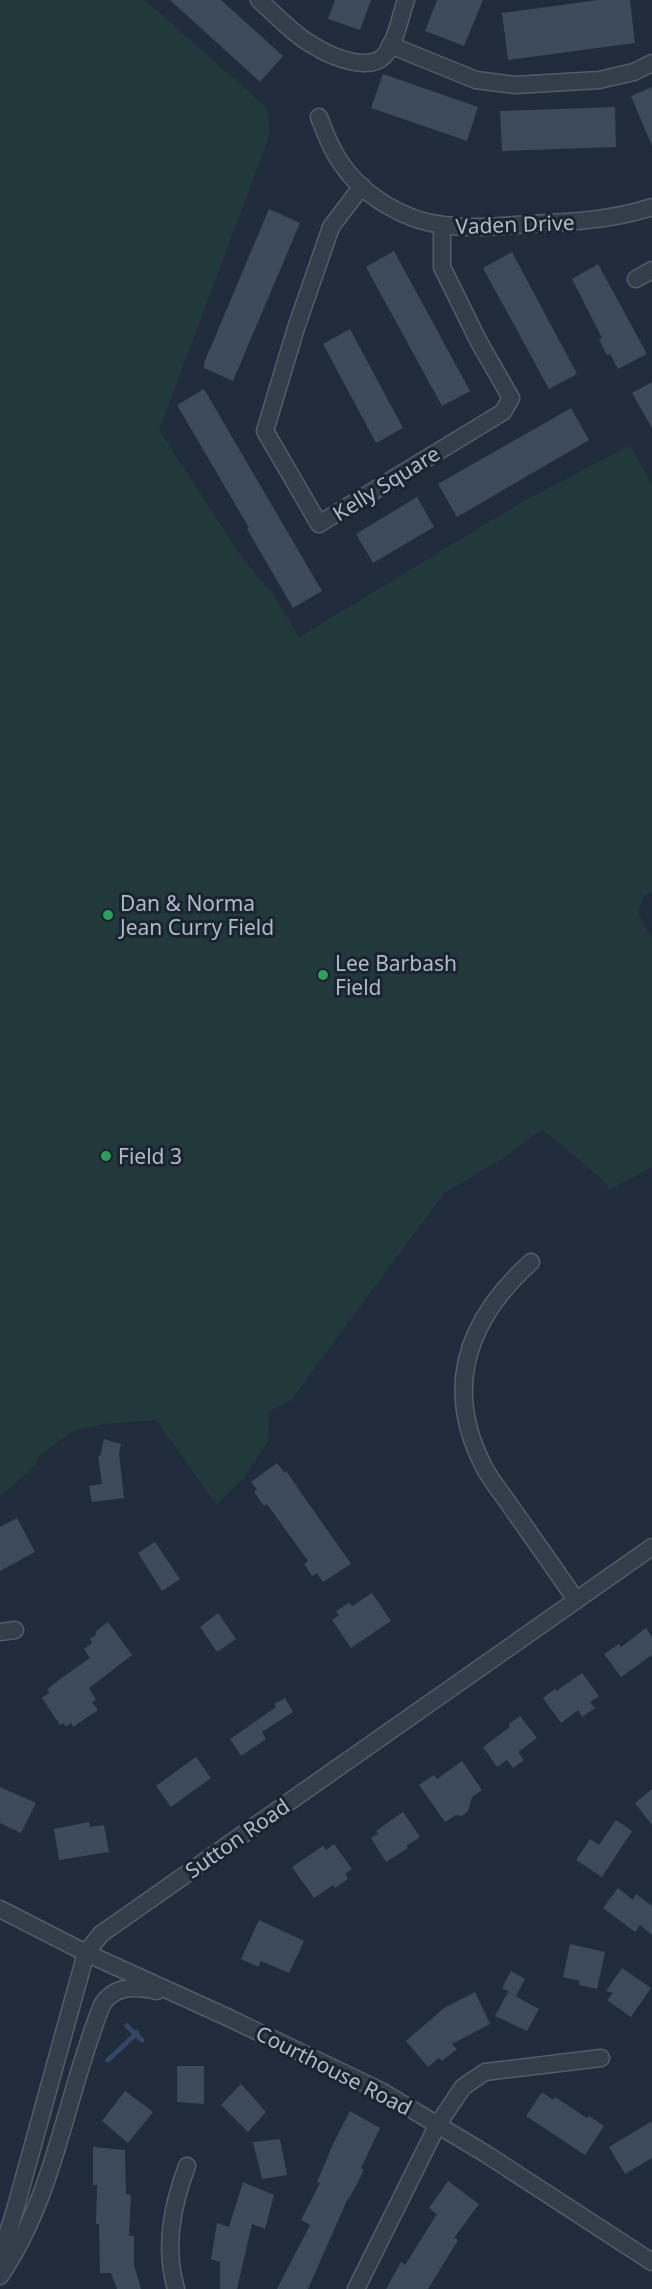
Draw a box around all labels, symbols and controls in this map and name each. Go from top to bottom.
street label: Vaden Drive [455,208,575,240]
street label: Kelly Square [327,439,445,527]
place label: Dan & Norma Jean Curry Field [118,889,274,941]
marker: Dan & Norma Jean Curry Field [101,908,115,922]
place label: Lee Barbash Field [335,949,457,1001]
marker: Lee Barbash Field [316,968,330,982]
place label: Field 3 [118,1142,182,1170]
marker: Field 3 [99,1149,113,1163]
street label: Sutton Road [179,1792,295,1884]
street label: Courthouse Road [251,2019,417,2121]

